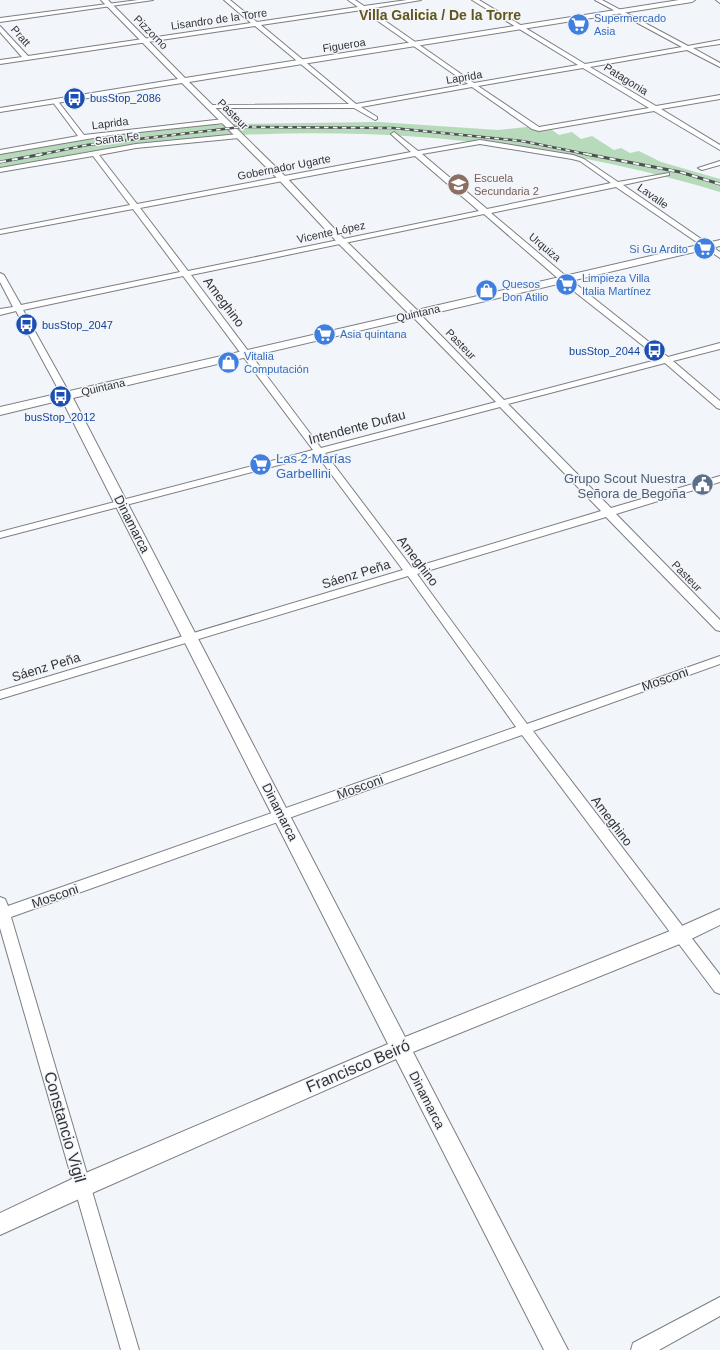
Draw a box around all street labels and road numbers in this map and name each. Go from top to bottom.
street label: Lisandro de la Torre [170,6,268,32]
street label: Pizzorno [132,13,170,51]
street label: Pratt [9,23,33,49]
street label: Figueroa [322,36,367,54]
street label: Patagonia [602,61,651,98]
street label: Laprida [445,68,484,86]
street label: Pasteur [215,96,251,132]
street label: Laprida [91,115,130,131]
street label: Santa Fe [94,129,140,147]
street label: Gobernador Ugarte [236,152,332,182]
street label: Lavalle [635,181,671,211]
street label: Vicente López [296,219,366,245]
street label: Urquiza [527,230,564,264]
street label: Ameghino [200,274,248,330]
street label: Quintana [395,302,442,324]
street label: Pasteur [444,326,479,362]
street label: Quintana [80,376,127,398]
street label: Intendente Dufau [307,407,407,447]
street label: Dinamarca [111,493,153,556]
street label: Ameghino [394,533,442,589]
street label: Sáenz Peña [320,556,393,592]
street label: Pasteur [670,558,705,594]
street label: Sáenz Peña [10,649,83,685]
street label: Mosconi [640,664,690,694]
street label: Mosconi [335,772,385,802]
street label: Dinamarca [259,781,301,844]
street label: Ameghino [588,793,636,849]
street label: Mosconi [30,881,80,911]
street label: Francisco Beiró [304,1036,413,1096]
street label: Dinamarca [406,1069,448,1132]
street label: Constancio Vigil [41,1070,89,1184]

